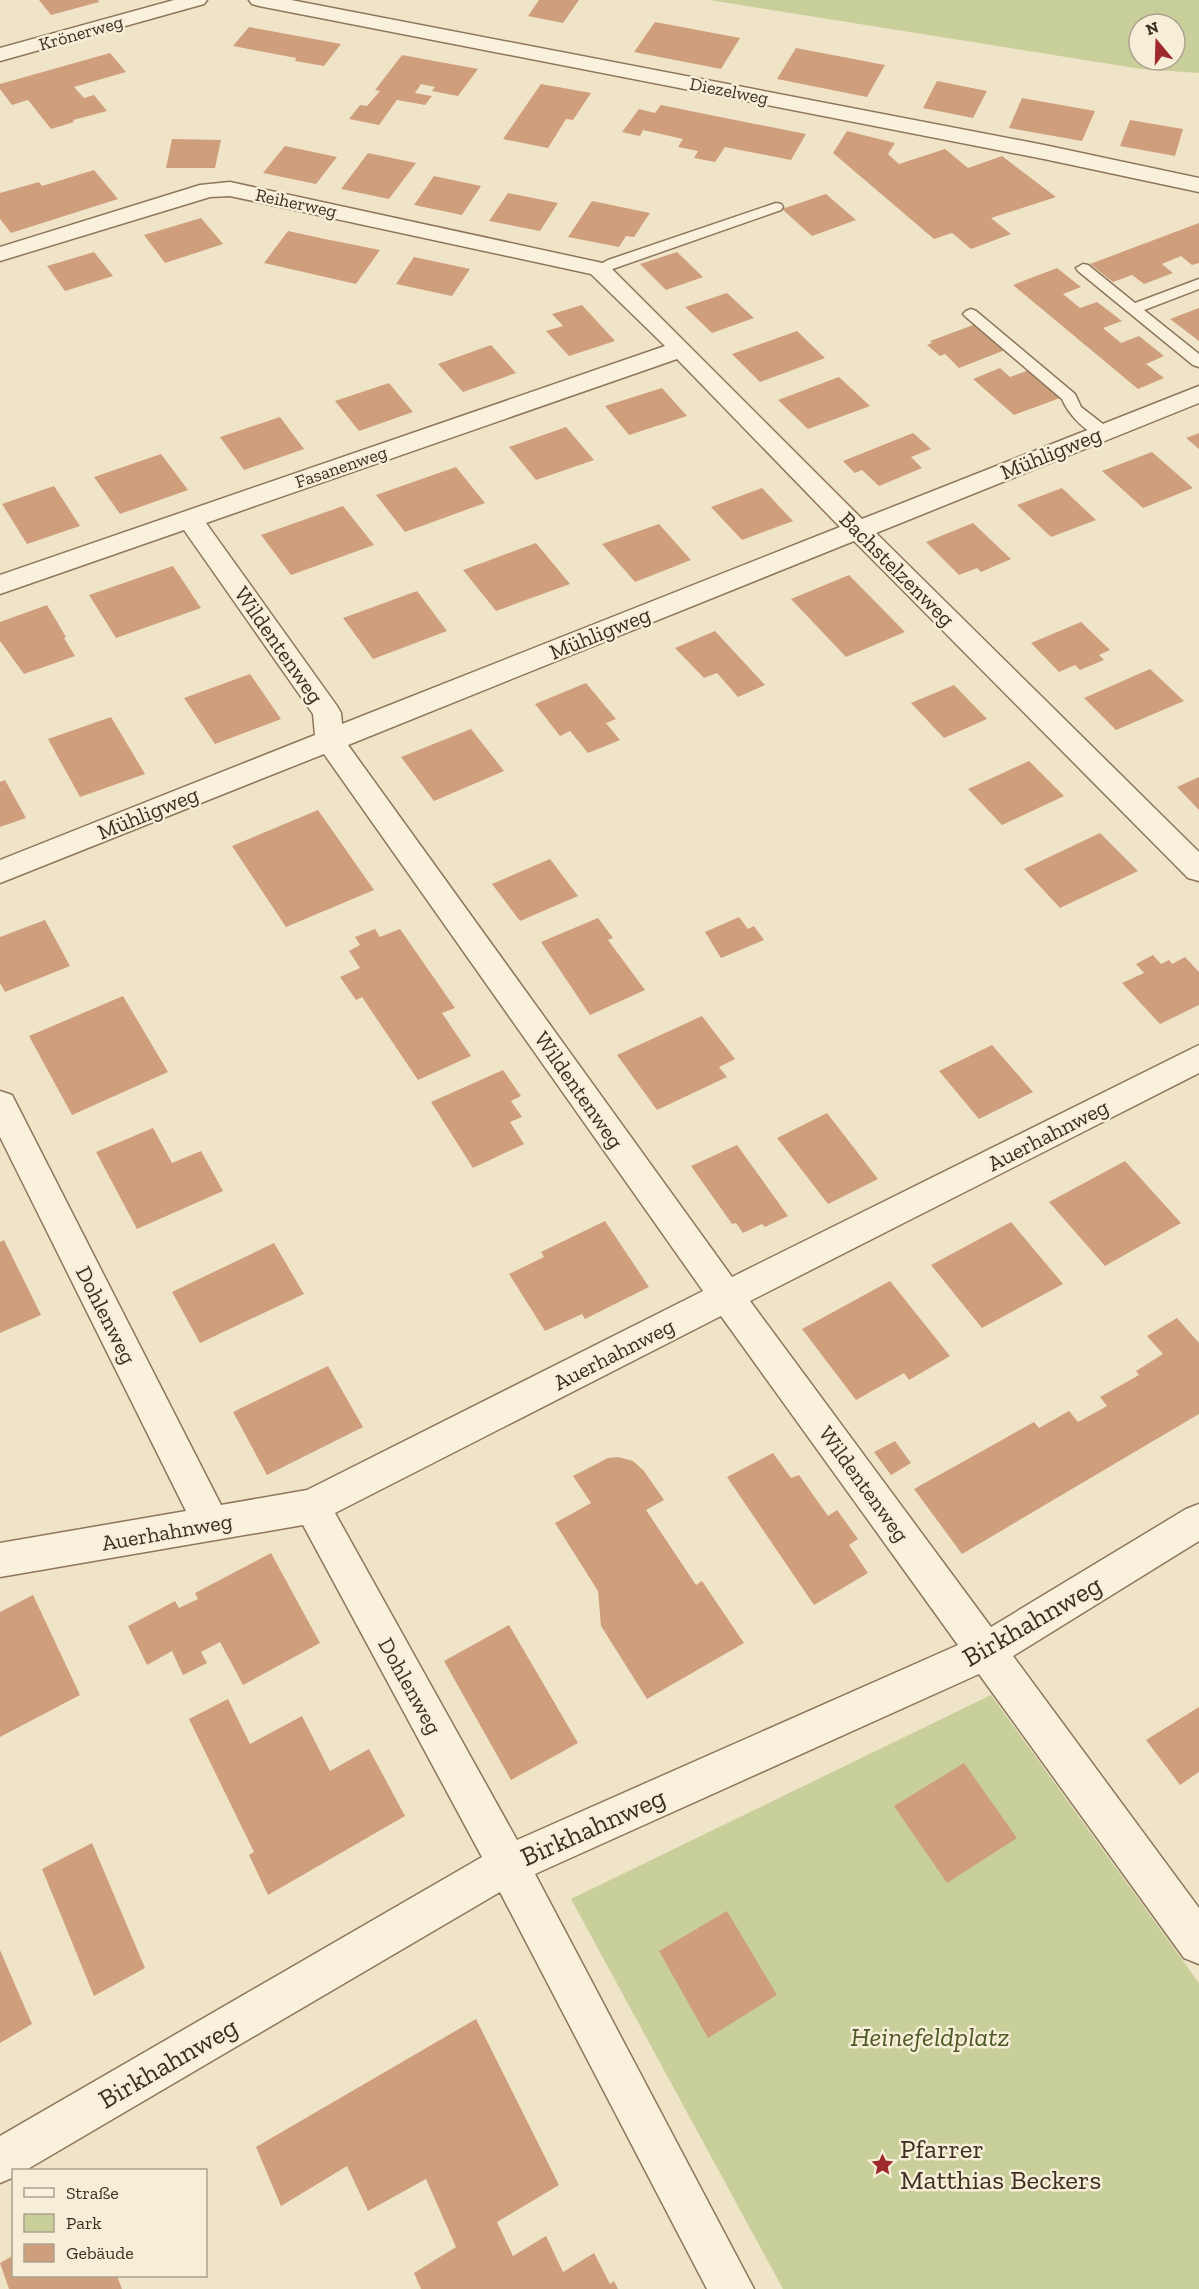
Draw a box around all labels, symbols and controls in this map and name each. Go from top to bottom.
street label: Krönerweg [36,10,126,56]
north arrow [1127,12,1187,72]
text: N [1143,17,1161,39]
street label: Diezelweg [688,73,770,109]
street label: Reiherweg [253,184,339,222]
street label: Mühligweg [996,420,1106,486]
street label: Fasanenweg [292,441,390,493]
street label: Bachstelzenweg [834,506,960,632]
street label: Wildentenweg [229,581,329,709]
street label: Mühligweg [545,600,655,666]
street label: Mühligweg [93,780,203,846]
street label: Wildentenweg [529,1026,629,1154]
street label: Auerhahnweg [983,1093,1113,1177]
street label: Dohlenweg [70,1261,142,1369]
street label: Auerhahnweg [549,1312,679,1396]
street label: Wildentenweg [813,1421,915,1547]
street label: Auerhahnweg [100,1507,234,1557]
street label: Birkhahnweg [957,1568,1107,1674]
street label: Dohlenweg [372,1633,448,1739]
street label: Birkhahnweg [516,1781,671,1873]
street label: Birkhahnweg [93,2010,243,2116]
park label: Heinefeldplatz [850,2021,1010,2053]
place label: Pfarrer Matthias Beckers [900,2133,1101,2196]
place icon: Pfarrer Matthias Beckers [869,2152,895,2178]
legend [12,2169,207,2277]
text: Straße [66,2182,119,2204]
text: Park [66,2212,102,2234]
text: Gebäude [66,2242,134,2264]

